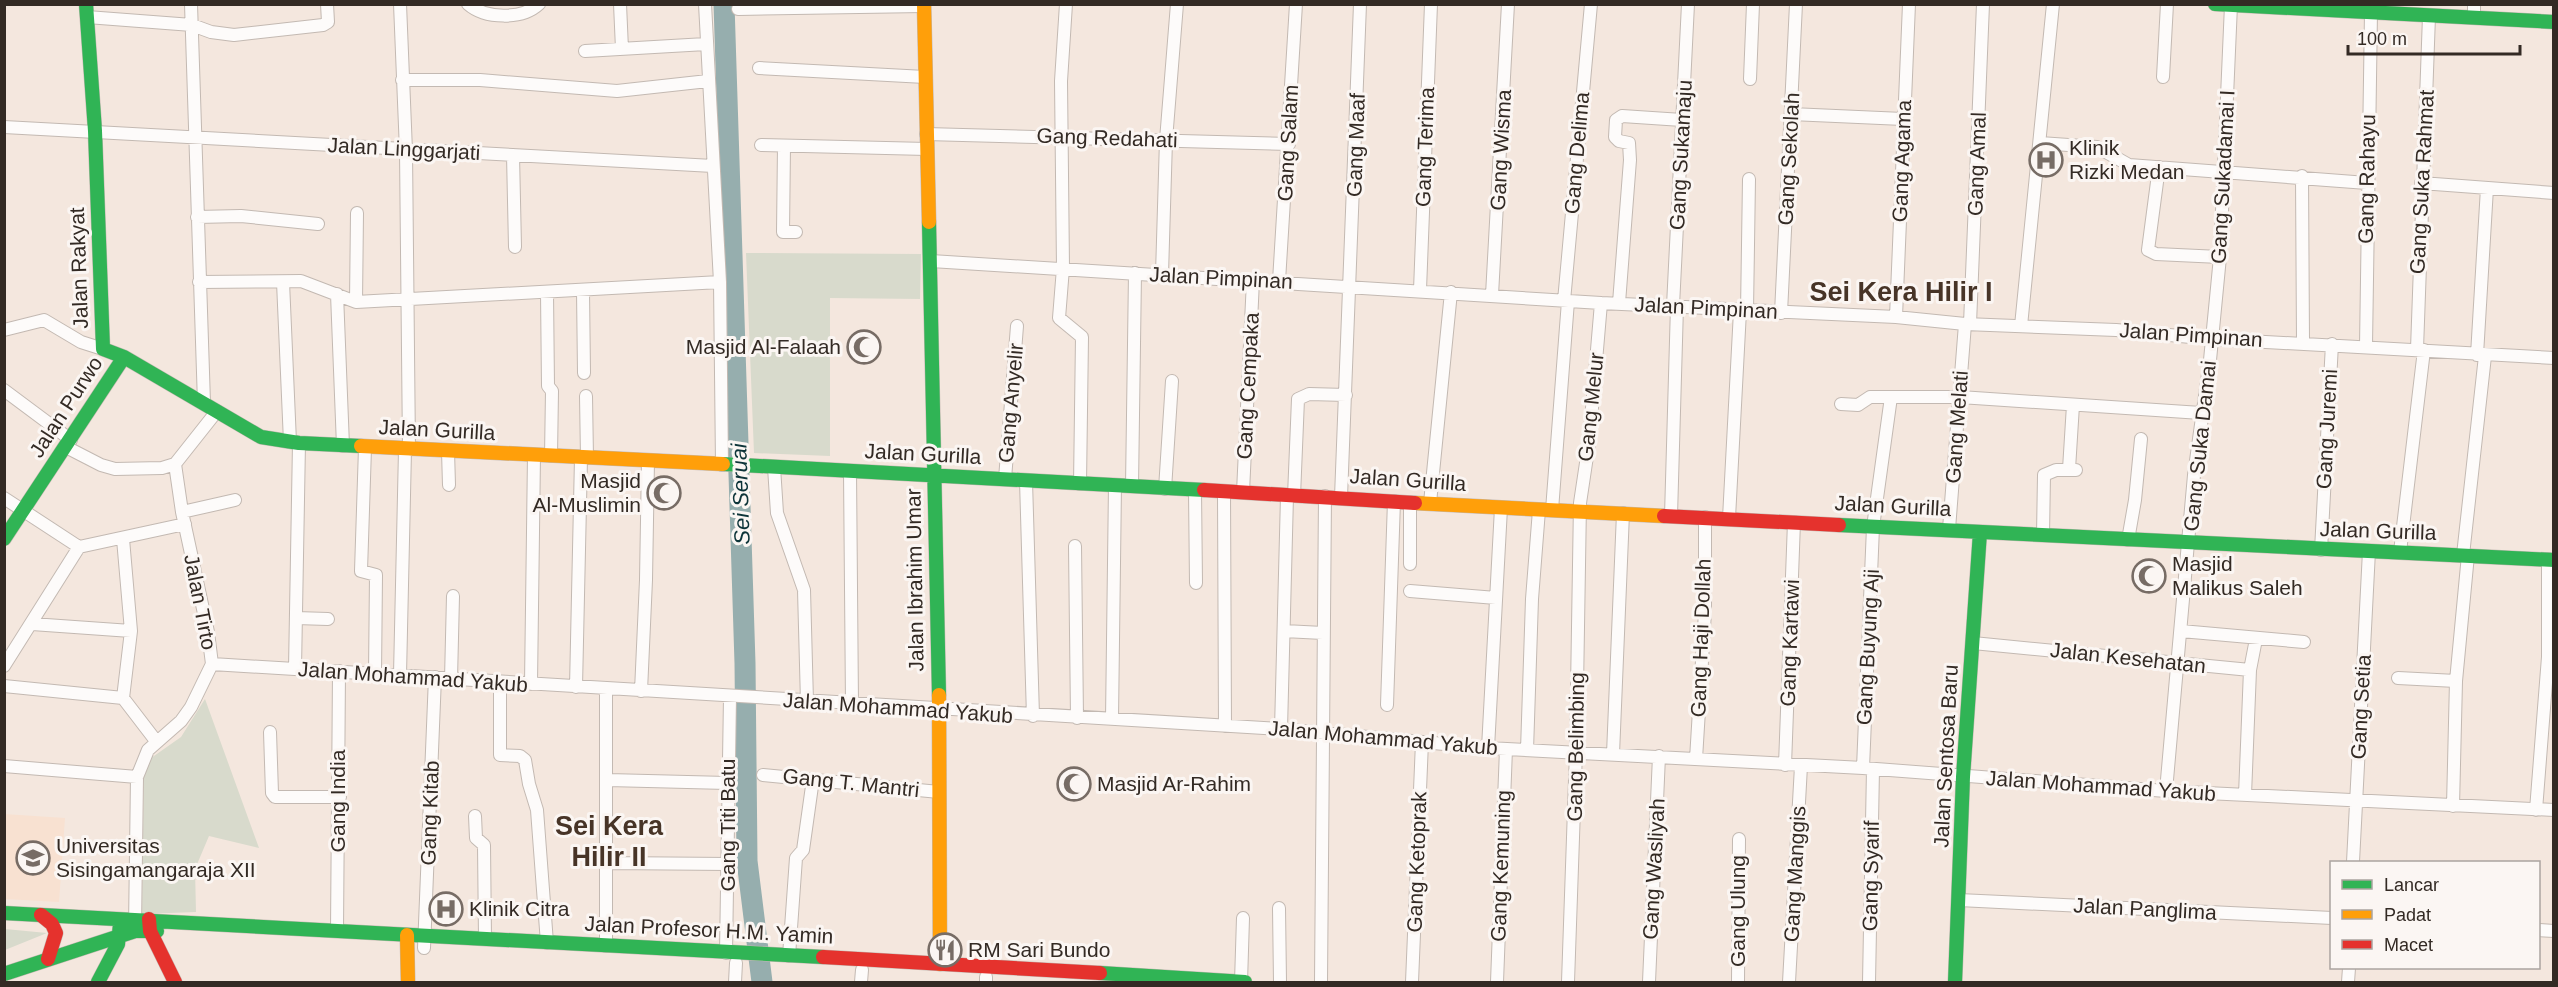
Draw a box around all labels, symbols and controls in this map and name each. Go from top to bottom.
scale bar [2348,18,2520,56]
text: 100 m [2357,29,2407,49]
street label: Gang Sukamaju [1665,79,1696,231]
street label: Gang Salam [1273,84,1302,202]
street label: Gang Terima [1411,86,1438,207]
street label: Gang Wisma [1486,88,1515,211]
street label: Gang Suka Rahmat [2405,89,2438,275]
street label: Gang Sukadamai I [2206,90,2239,264]
street label: Gang Delima [1560,91,1593,215]
street label: Gang Sekolah [1774,92,1803,226]
street label: Gang Maaf [1342,93,1369,197]
street label: Gang Agama [1888,99,1915,223]
street label: Gang Amal [1963,112,1990,216]
street label: Gang Rahayu [2354,114,2379,244]
street label: Gang Redahati [1036,124,1178,151]
street label: Jalan Linggarjati [327,133,481,164]
place label: Klinik Rizki Medan [2069,136,2185,183]
hospital icon: Klinik Rizki Medan [2028,142,2064,178]
street label: Jalan Rakyat [65,207,92,329]
street label: Jalan Pimpinan [1149,262,1293,293]
district label: Sei Kera Hilir I [1809,277,1993,307]
street label: Jalan Pimpinan [1634,292,1778,323]
street label: Gang Cempaka [1232,312,1263,460]
street label: Jalan Pimpinan [2119,318,2263,351]
mosque icon: Masjid Al-Falaah [846,329,882,365]
place label: Masjid Al-Falaah [686,335,841,358]
street label: Gang Anyelir [994,342,1027,464]
street label: Gang Melur [1573,351,1608,463]
street label: Jalan Purwo [24,352,107,461]
street label: Gang Suka Damai [2179,359,2220,532]
street label: Gang Juremi [2312,368,2341,490]
street label: Gang Melati [1941,370,1972,484]
street label: Jalan Gurilla [378,415,496,444]
street label: Jalan Gurilla [864,439,982,468]
water label: Sei Seruai [726,442,755,545]
street label: Jalan Gurilla [1349,464,1467,495]
place label: Masjid Al-Muslimin [532,469,641,516]
mosque icon: Masjid Al-Muslimin [646,475,682,511]
street label: Jalan Ibrahim Umar [901,488,928,672]
street label: Jalan Gurilla [1834,491,1952,520]
street label: Jalan Gurilla [2319,517,2437,544]
street label: Jalan Tirto [180,552,221,652]
place label: Masjid Malikus Saleh [2172,552,2303,599]
street label: Gang Haji Dollah [1686,558,1715,718]
mosque icon: Masjid Malikus Saleh [2131,558,2167,594]
street label: Gang Buyung Aji [1852,568,1883,726]
street label: Gang Kartawi [1776,579,1803,707]
street label: Jalan Kesehatan [2049,638,2207,677]
street label: Gang Setia [2346,654,2375,760]
street label: Jalan Mohammad Yakub [297,657,529,696]
street label: Jalan Sentosa Baru [1929,664,1962,848]
street label: Gang Belimbing [1563,672,1588,822]
street label: Jalan Mohammad Yakub [782,688,1014,727]
street label: Jalan Mohammad Yakub [1267,716,1499,759]
street label: Gang India [326,749,349,852]
street label: Gang Titi Batu [716,758,739,892]
street label: Gang Kitab [416,760,443,866]
street label: Gang T. Mantri [782,764,921,801]
mosque icon: Masjid Ar-Rahim [1056,766,1092,802]
street label: Jalan Mohammad Yakub [1985,766,2217,805]
place label: Masjid Ar-Rahim [1097,772,1251,795]
street label: Gang Ketoprak [1403,790,1430,933]
street label: Gang Kemuning [1486,790,1515,942]
street label: Gang Wasliyah [1638,798,1669,940]
street label: Gang Manggis [1779,805,1810,943]
district label: Sei Kera Hilir II [555,811,664,872]
street label: Gang Syarif [1858,820,1883,932]
place label: Universitas Sisingamangaraja XII [56,834,256,881]
school or university icon: Universitas Sisingamangaraja XII [15,840,51,876]
street label: Gang Ulung [1726,855,1749,967]
legend [2330,861,2540,969]
text: Lancar [2384,875,2439,895]
hospital icon: Klinik Citra [428,891,464,927]
street label: Jalan Panglima [2073,893,2218,924]
place label: Klinik Citra [469,897,570,920]
text: Padat [2384,905,2431,925]
street label: Jalan Profesor H.M. Yamin [584,912,834,948]
restaurant icon: RM Sari Bundo [927,932,963,968]
text: Macet [2384,935,2433,955]
place label: RM Sari Bundo [968,938,1110,961]

